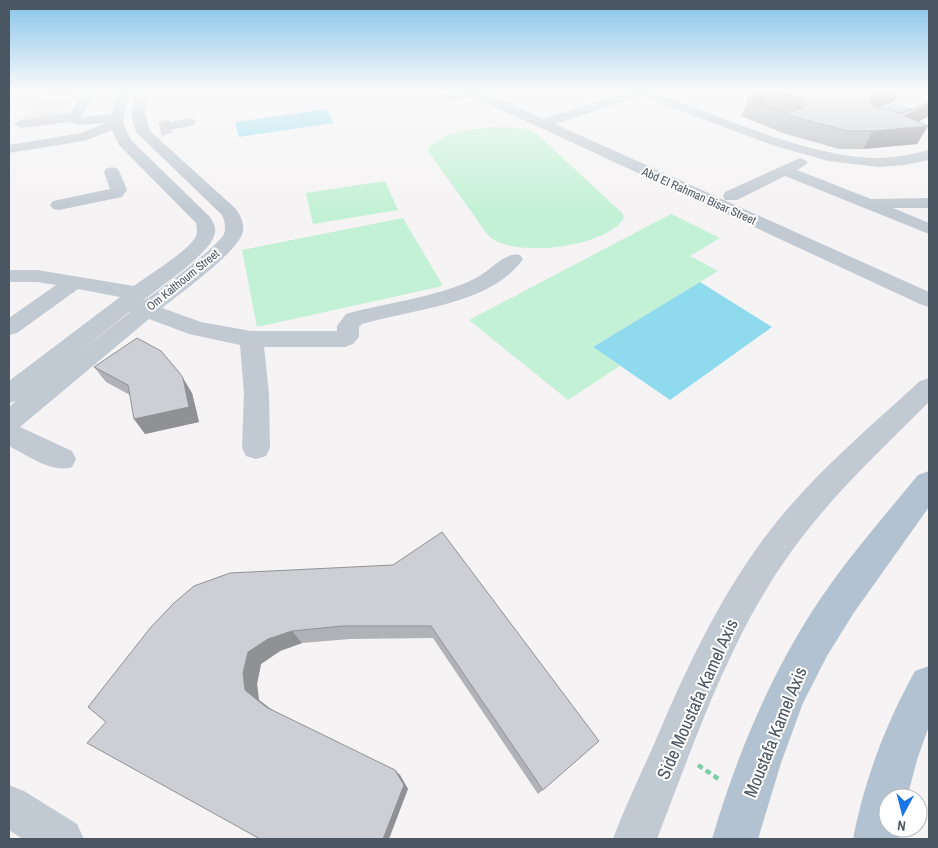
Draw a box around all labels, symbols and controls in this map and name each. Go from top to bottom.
street label: Abd El Rahman Bisar Street [638,163,759,229]
street label: Om Kalthoum Street [143,246,223,314]
street label: Side Moustafa Kamel Axis [650,615,744,783]
street label: Moustafa Kamel Axis [737,663,813,801]
north arrow [878,788,928,838]
text: N [896,816,907,835]

